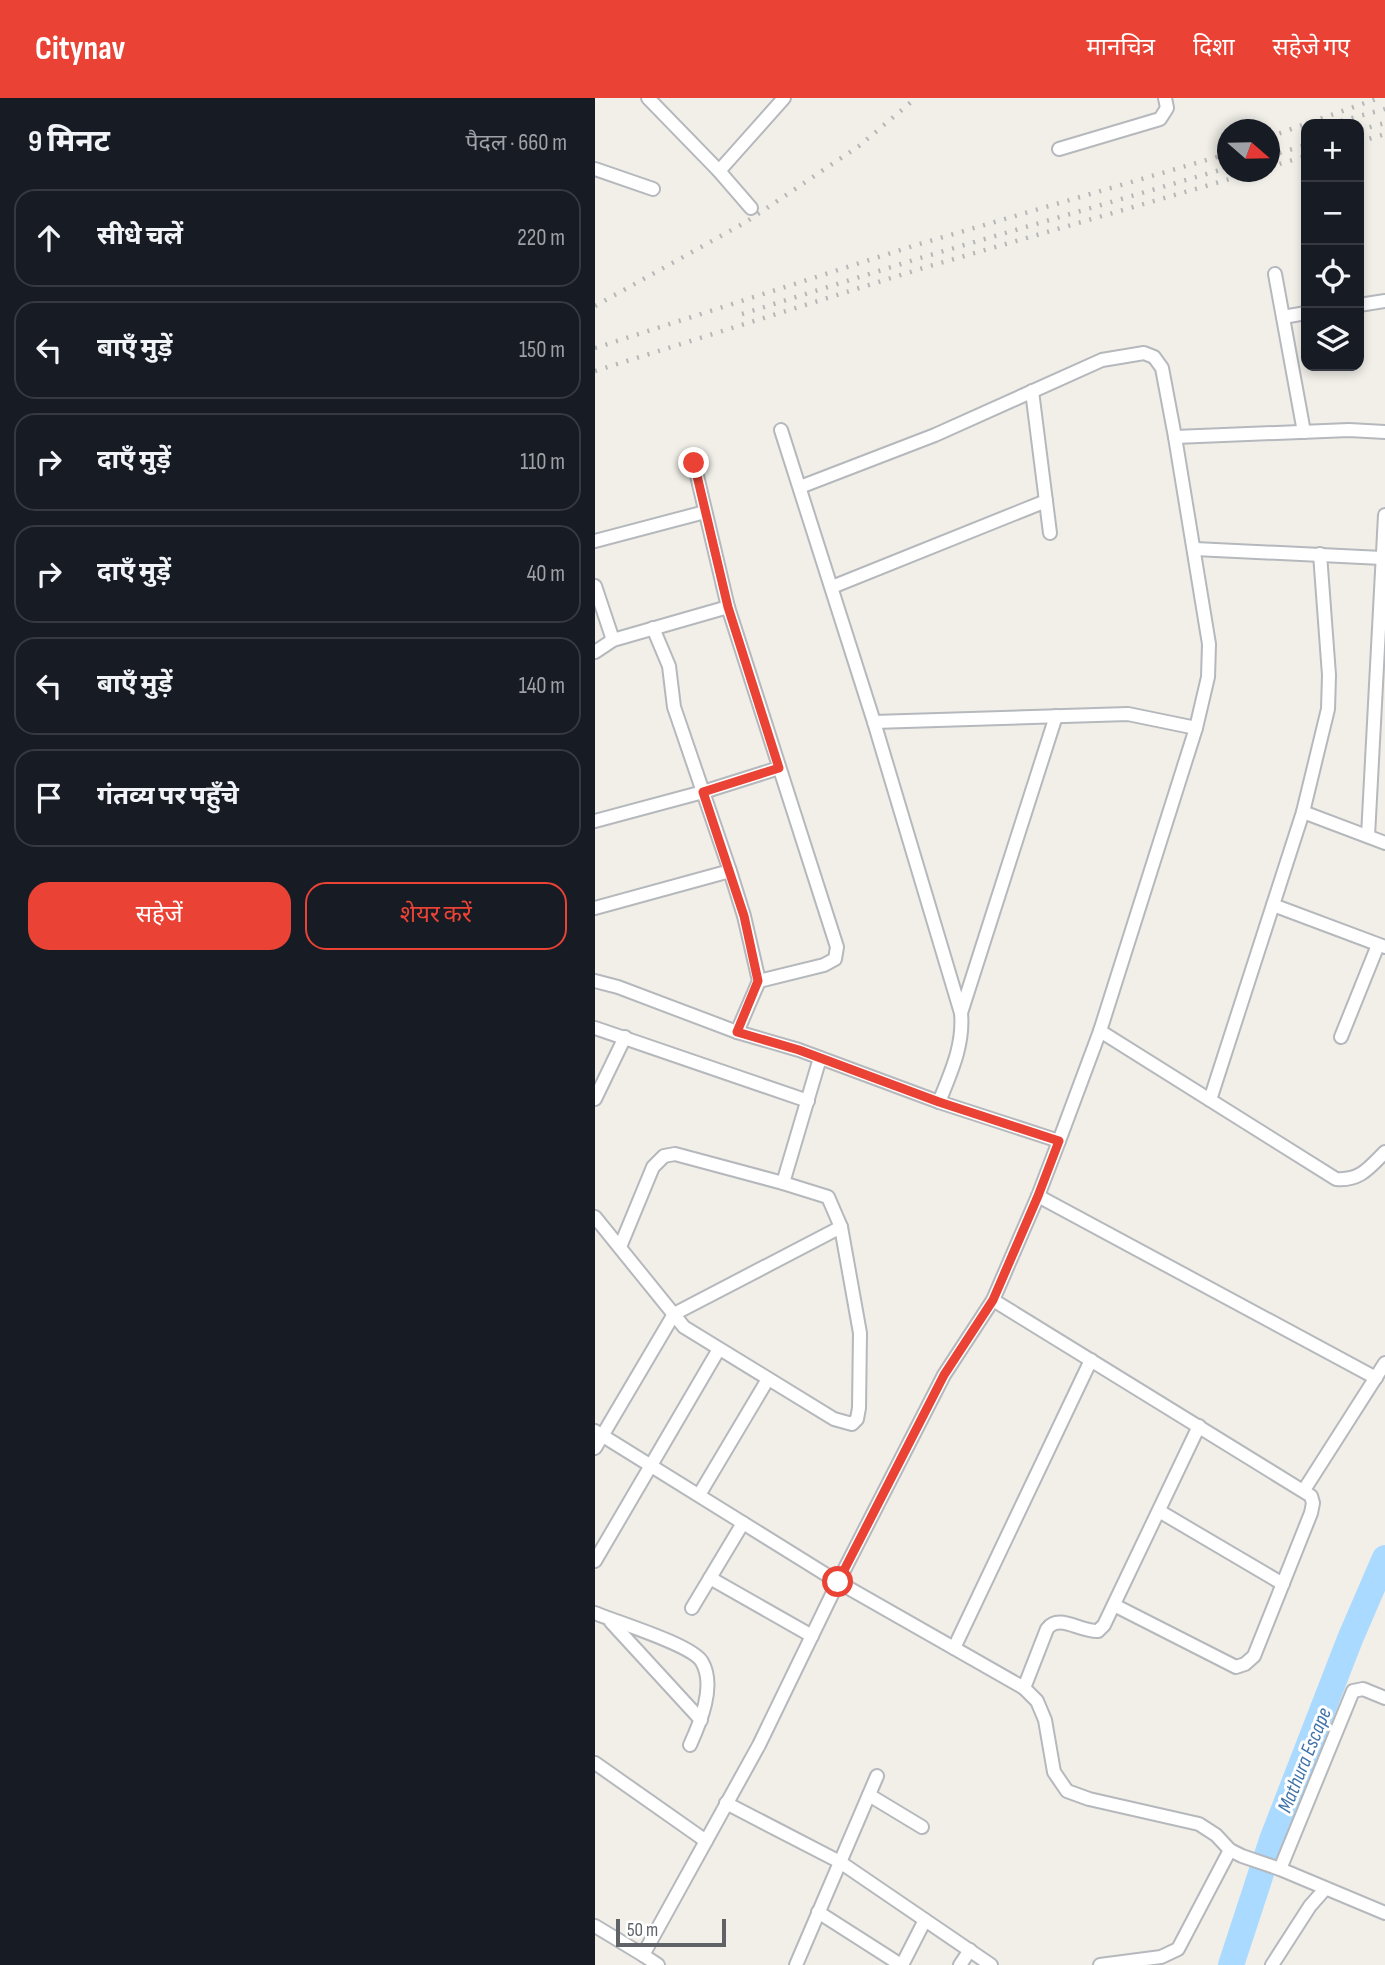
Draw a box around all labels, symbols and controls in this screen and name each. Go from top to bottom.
text: Citynav [35,29,125,69]
text: मानचित्र [1087,33,1155,62]
text: दिशा [1193,33,1235,62]
text: सहेजे गए [1273,33,1350,62]
north arrow [1217,119,1280,182]
map controls [1301,119,1364,371]
button: + [1301,119,1364,182]
text: 9 मिनट [28,124,110,160]
text: पैदल · 660 m [465,129,567,157]
button: − [1301,182,1364,245]
icon: ahead [30,219,68,257]
text: सीधे चलें [97,221,183,252]
text: 220 m [517,224,565,252]
button: locate [1301,245,1364,308]
button: layers [1301,308,1364,371]
icon: left [30,331,68,369]
text: बाएँ मुड़ें [97,333,172,364]
text: 150 m [519,336,565,364]
icon: right [30,443,68,481]
text: दाएँ मुड़ें [97,445,171,476]
route end [678,447,709,478]
text: 110 m [520,448,565,476]
icon: right [30,555,68,593]
text: दाएँ मुड़ें [97,557,171,588]
text: 40 m [527,560,565,588]
icon: left [30,667,68,705]
text: बाएँ मुड़ें [97,669,172,700]
text: 140 m [519,672,565,700]
icon: arrive [30,779,68,817]
text: गंतव्य पर पहुँचे [97,781,239,812]
button: सहेजें [28,882,291,950]
button: शेयर करें [305,882,567,950]
route start [822,1566,853,1597]
water label: Mathura Escape [1272,1704,1337,1816]
scale bar [616,1916,726,1948]
text: 50 m [627,1919,658,1942]

